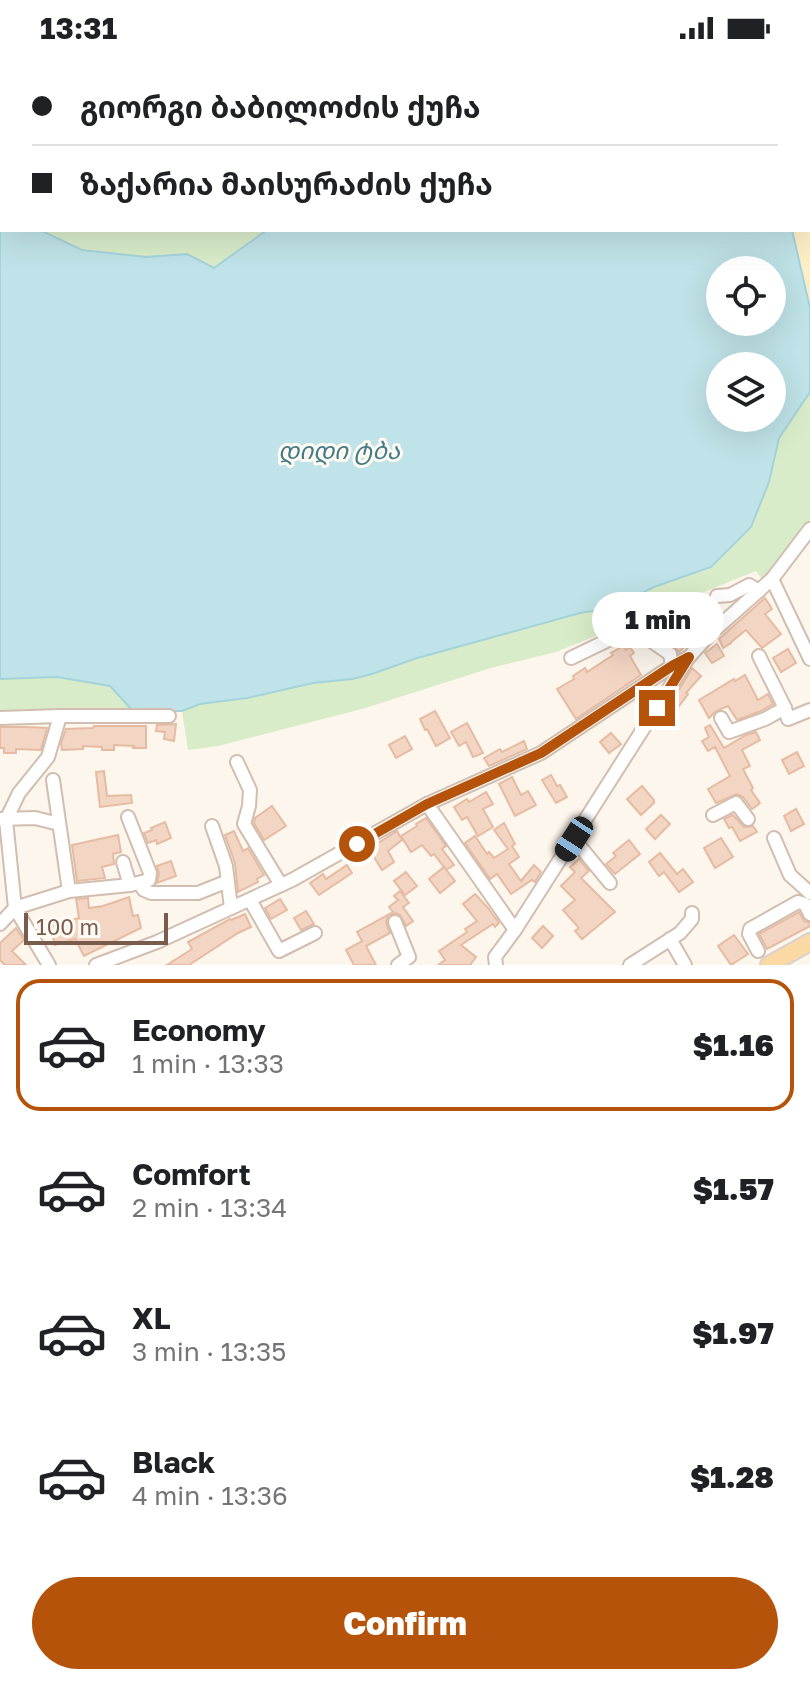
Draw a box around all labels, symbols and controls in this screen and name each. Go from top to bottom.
text: 13:31 [40,10,117,46]
text: გიორგი ბაბილოძის ქუჩა [80,89,481,125]
text: ზაქარია მაისურაძის ქუჩა [80,166,493,202]
map controls [706,256,786,432]
button: locate [706,256,786,336]
button: layers [706,352,786,432]
water label: დიდი ტბა [278,435,401,465]
callout: 1 min [591,592,723,648]
text: 1 min [625,604,691,635]
route end [639,690,675,726]
car [551,812,597,866]
route start [339,826,375,862]
scale bar [24,909,168,945]
text: 100 m [36,913,99,940]
icon: car [36,1009,108,1081]
text: Economy [132,1012,266,1048]
text: $1.16 [693,1027,774,1063]
text: 1 min · 13:33 [132,1048,284,1079]
icon: car [36,1153,108,1225]
text: Comfort [132,1156,251,1192]
text: $1.57 [693,1171,774,1207]
text: 2 min · 13:34 [132,1192,287,1223]
icon: car [36,1297,108,1369]
text: XL [132,1300,171,1336]
text: $1.97 [692,1315,774,1351]
text: 3 min · 13:35 [132,1336,286,1367]
icon: car [36,1441,108,1513]
text: Black [132,1444,215,1480]
text: $1.28 [690,1459,774,1495]
text: 4 min · 13:36 [132,1480,288,1511]
button: Confirm [32,1577,778,1669]

